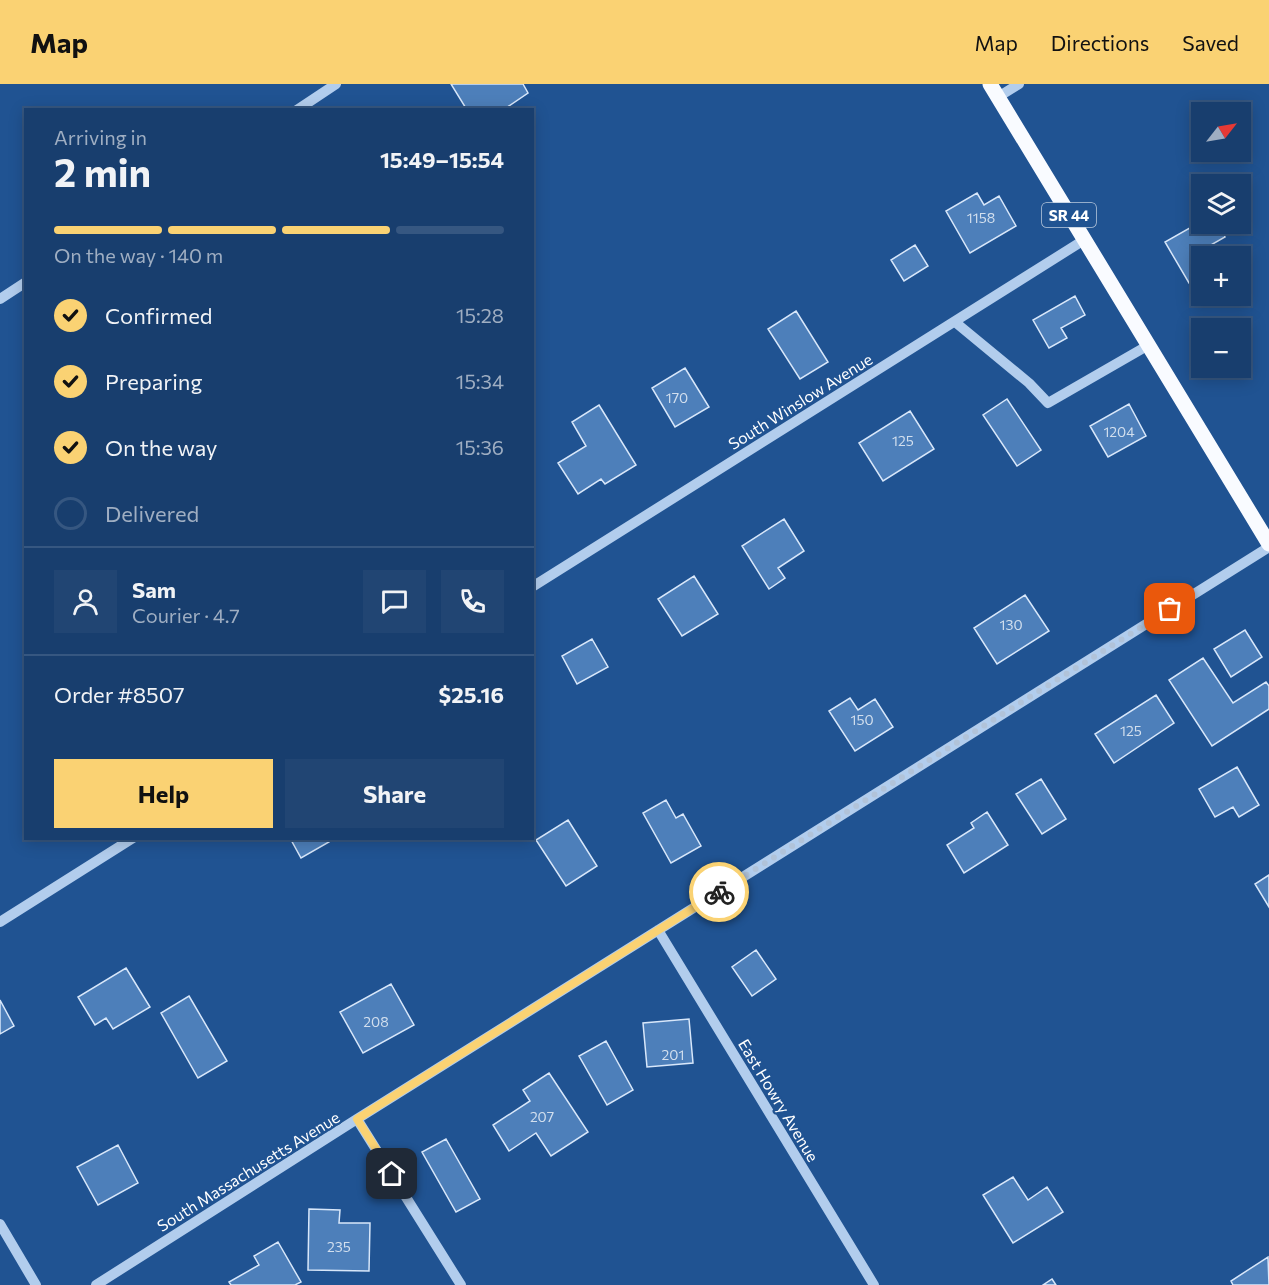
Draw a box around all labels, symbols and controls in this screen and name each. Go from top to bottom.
text: Map [30,25,88,59]
text: Map [975,30,1018,55]
text: Directions [1051,30,1149,55]
text: Saved [1182,30,1239,55]
north arrow [1191,102,1251,162]
map controls [1191,102,1251,378]
text: Arriving in [54,125,147,149]
text: 15:49–15:54 [380,146,504,173]
text: 2 min [54,147,151,195]
button: layers [1191,174,1251,234]
road number: SR 44 [1042,203,1096,227]
house number: 1158 [967,209,995,226]
text: On the way · 140 m [54,243,223,267]
button: + [1191,246,1251,306]
icon: check [54,299,87,332]
text: Confirmed [105,302,212,329]
text: 15:28 [456,303,504,327]
button: − [1191,318,1251,378]
street label: South Winslow Avenue [725,349,875,453]
icon: check [54,365,87,398]
text: Preparing [105,368,202,395]
text: 15:34 [456,369,504,393]
house number: 170 [666,389,688,406]
house number: 1204 [1103,423,1135,440]
icon: check [54,431,87,464]
house number: 125 [892,432,914,449]
text: On the way [105,434,217,461]
text: 15:36 [456,435,504,459]
text: Delivered [105,500,199,527]
button: person [54,570,117,633]
button: chat [363,570,426,633]
button: phone [441,570,504,633]
text: Sam [132,576,176,603]
pin [1144,583,1195,634]
icon: bag [1153,592,1186,625]
text: Courier · 4.7 [132,603,240,627]
house number: 130 [999,616,1023,633]
text: Order #8507 [54,681,185,708]
text: $25.16 [439,681,504,708]
house number: 150 [850,711,874,728]
house number: 125 [1120,722,1142,739]
button: Help [54,759,273,828]
button: Share [285,759,504,828]
courier [689,862,749,922]
icon: bike [703,876,736,909]
house number: 208 [363,1013,389,1030]
street label: East Howry Avenue [735,1035,823,1165]
house number: 201 [662,1046,684,1063]
street label: South Massachusetts Avenue [153,1107,343,1235]
house number: 207 [530,1108,554,1125]
pin [366,1148,417,1199]
icon: home [375,1157,408,1190]
house number: 235 [327,1238,351,1255]

